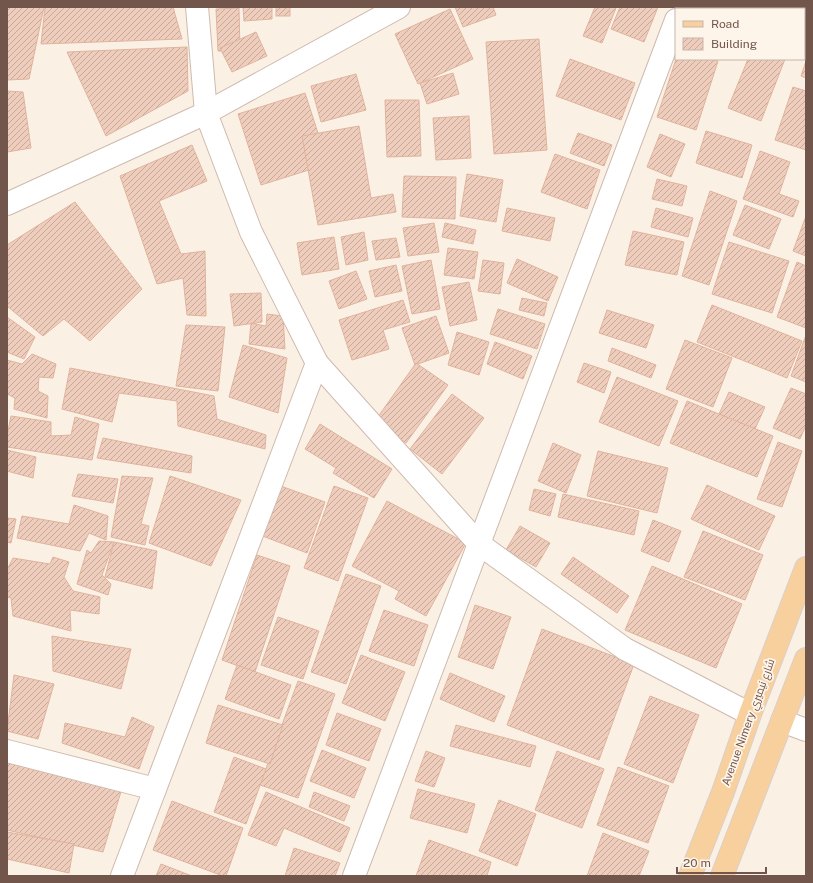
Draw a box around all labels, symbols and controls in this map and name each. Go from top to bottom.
legend [675,8,805,60]
text: Road [711,17,739,31]
text: Building [711,37,757,51]
street label: Avenue Nimery شارع نيميري [719,657,779,788]
scale bar [677,849,766,875]
text: 20 m [683,856,711,870]

